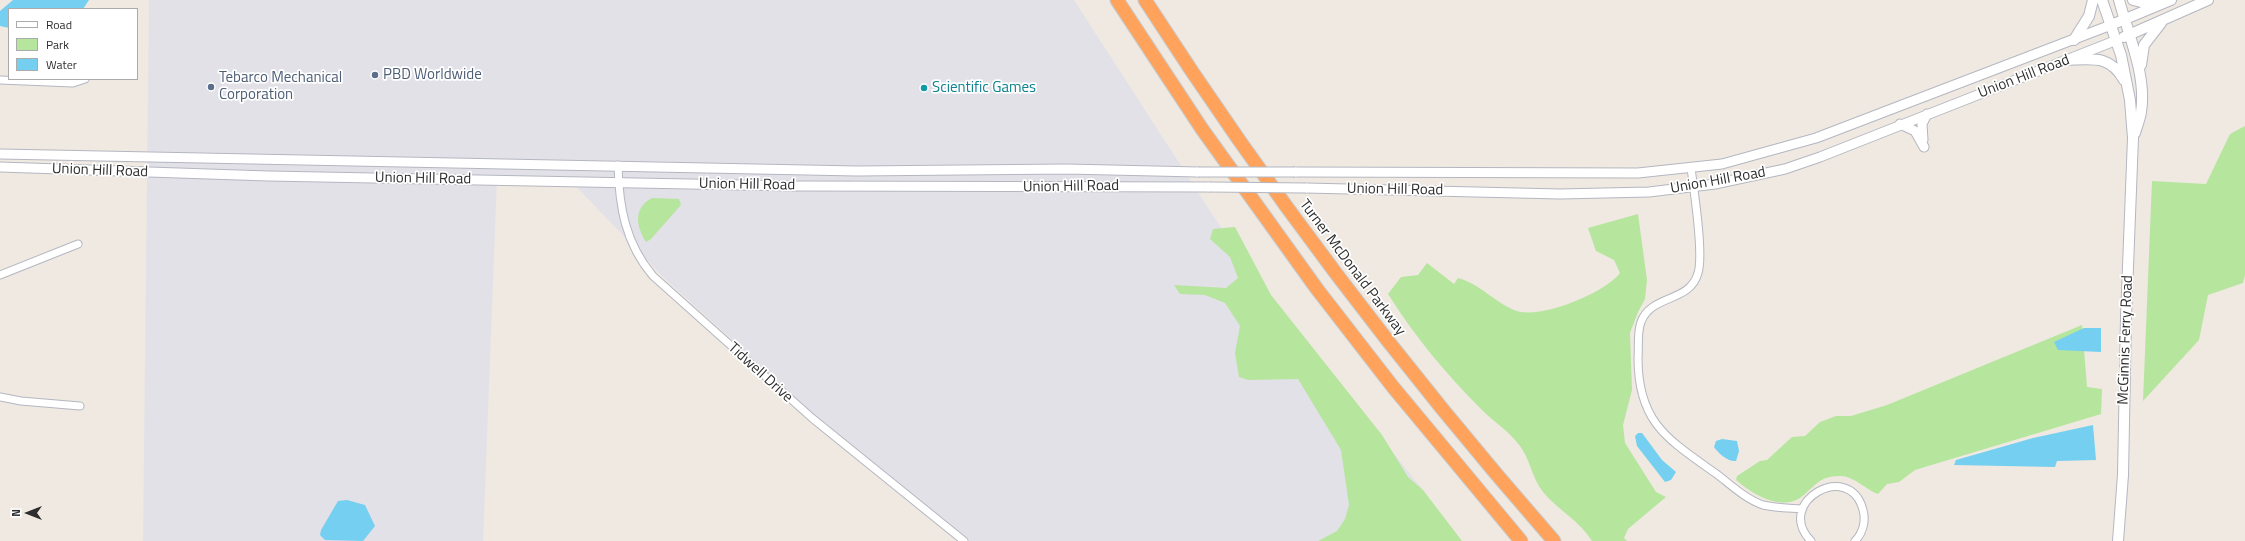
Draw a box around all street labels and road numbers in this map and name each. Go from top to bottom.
street label: Union Hill Road [1976,51,2072,103]
street label: Union Hill Road [52,160,148,182]
street label: Union Hill Road [1669,164,1767,198]
street label: Union Hill Road [375,169,471,189]
street label: Union Hill Road [699,175,795,195]
street label: Union Hill Road [1023,177,1119,197]
street label: Union Hill Road [1347,180,1443,200]
street label: Turner McDonald Parkway [1295,196,1409,340]
street label: McGinnis Ferry Road [2115,275,2137,405]
street label: Tidwell Drive [724,339,796,407]

